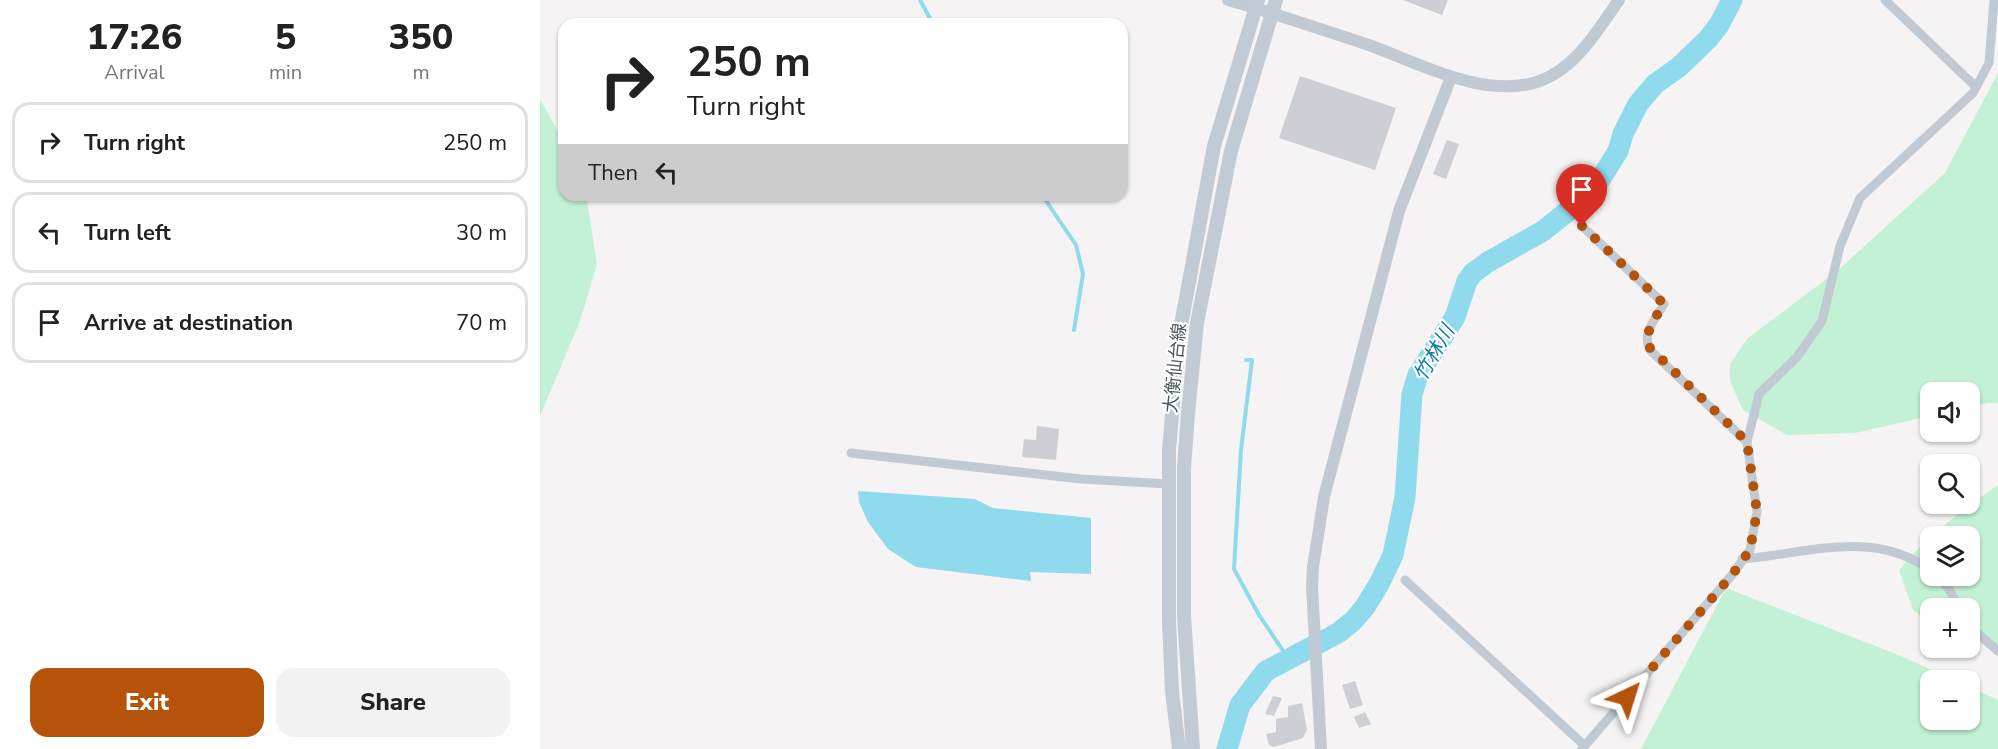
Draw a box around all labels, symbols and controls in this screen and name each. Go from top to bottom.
text: 17:26 [87,13,182,62]
text: 5 [275,13,296,62]
text: 350 [389,13,453,62]
text: 250 m [687,34,811,91]
icon: right [588,42,666,120]
text: Arrival [104,59,165,86]
text: min [269,59,302,86]
text: m [412,59,430,86]
text: Turn right [687,88,805,125]
icon: right [33,126,66,159]
text: Turn right [84,128,185,158]
text: 250 m [443,128,507,158]
icon: left [650,156,683,189]
text: Then [588,158,638,188]
pin [1556,164,1607,226]
icon: arrive [1565,173,1598,206]
icon: left [33,216,66,249]
text: Turn left [84,218,171,248]
text: 30 m [456,218,507,248]
icon: arrive [33,306,66,339]
text: Arrive at destination [84,308,293,338]
text: 70 m [456,308,507,338]
water label: 竹林川 [1407,319,1462,386]
street label: 大衡仙台線 [1158,322,1192,414]
map controls [1920,382,1980,730]
button: sound [1920,382,1980,442]
button: search [1920,454,1980,514]
button: layers [1920,526,1980,586]
button: + [1920,598,1980,658]
position arrow [1595,665,1659,729]
button: Exit [30,668,264,737]
button: Share [276,668,510,737]
button: − [1920,670,1980,730]

